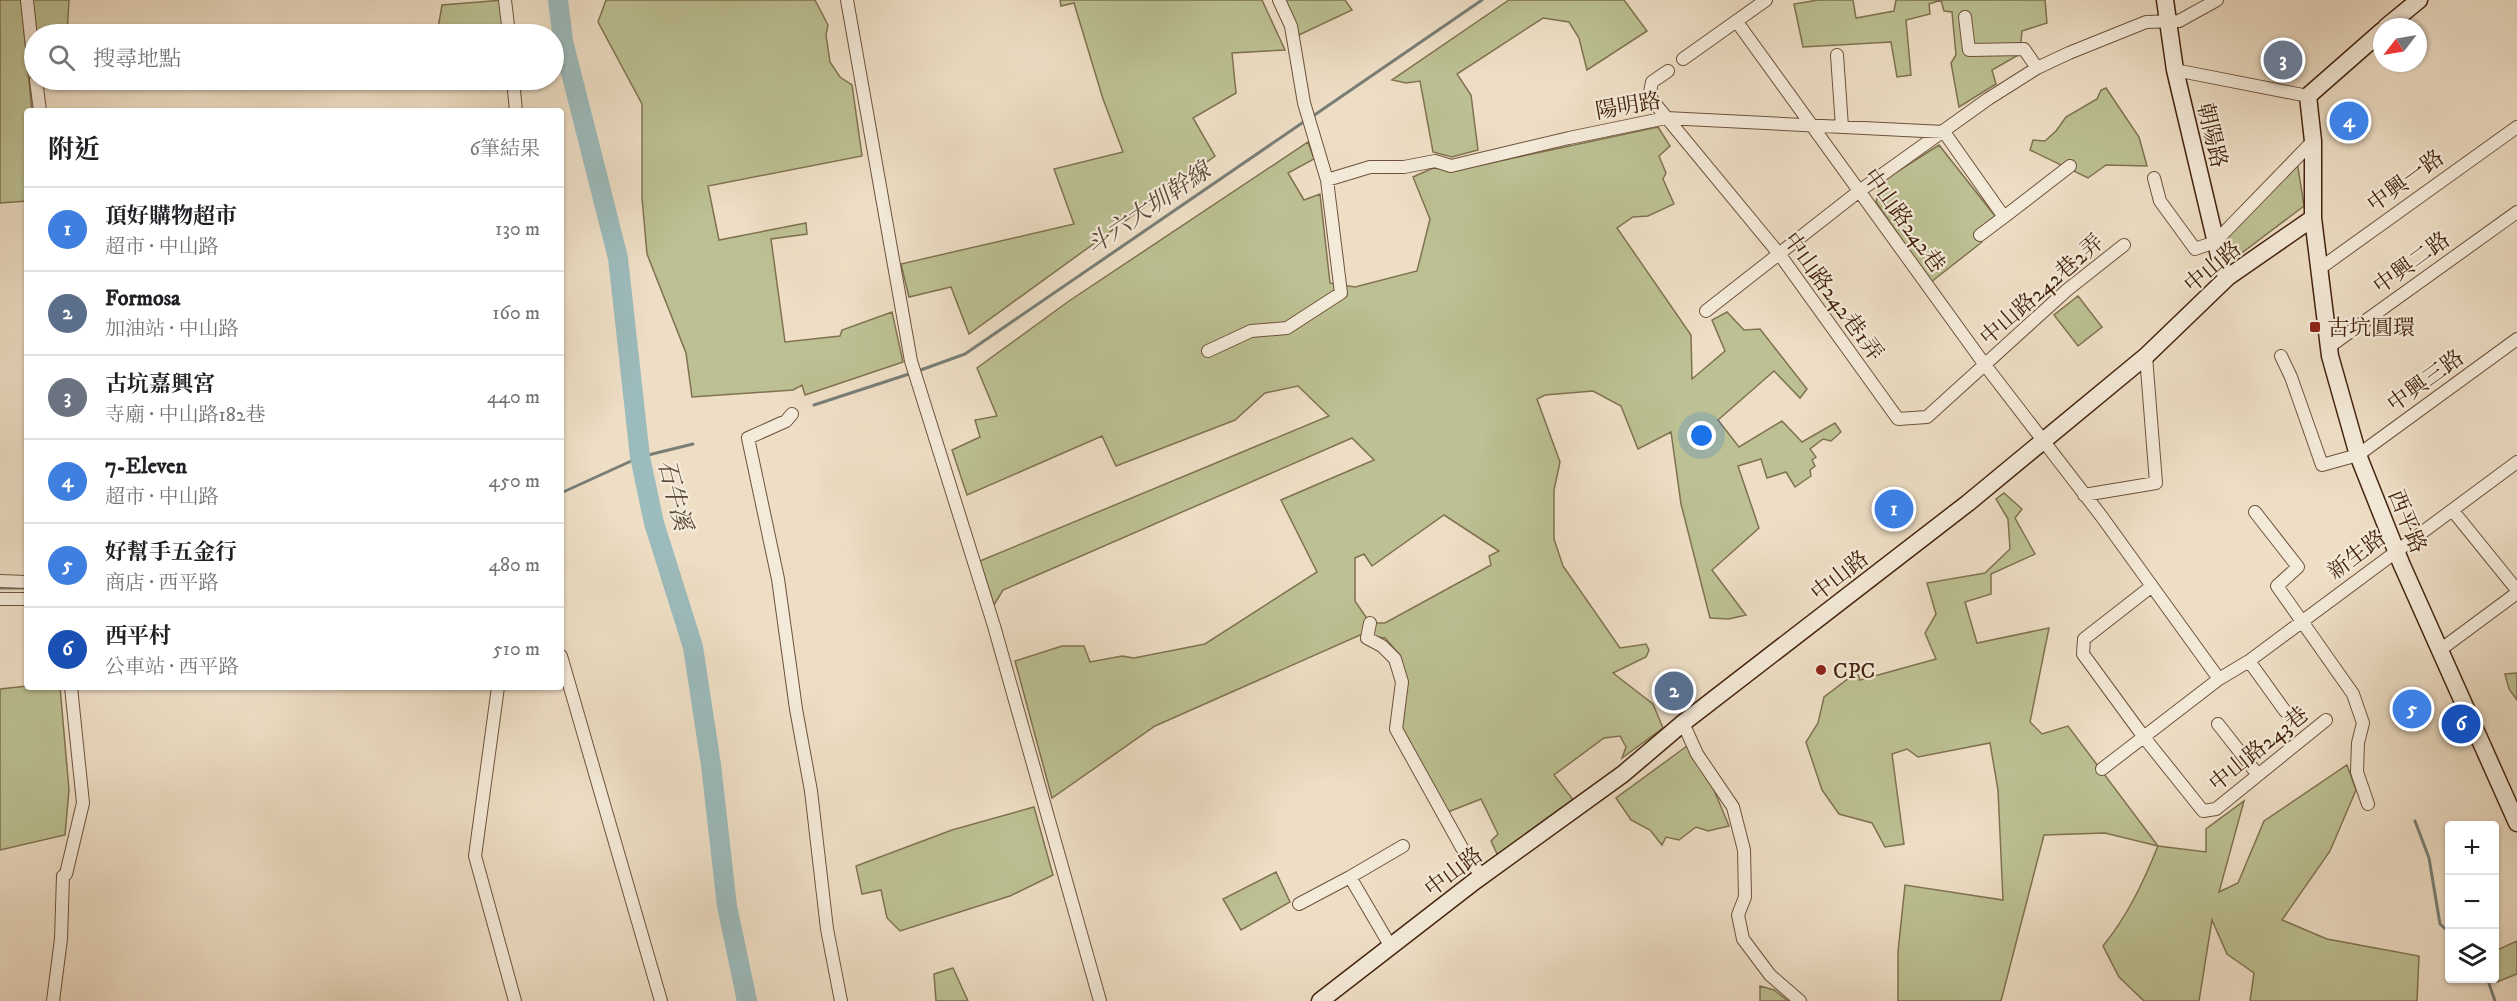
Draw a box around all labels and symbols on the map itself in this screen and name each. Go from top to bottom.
north arrow [2373,18,2427,72]
pin: 3 [2264,38,2302,82]
street label: 陽明路 [1593,87,1663,126]
pin: 4 [2330,98,2368,144]
street label: 朝陽路 [2191,100,2232,171]
street label: 中興一路 [2362,144,2449,218]
water label: 斗六大圳幹線 [1080,154,1219,262]
street label: 中山路242巷 [1857,163,1951,278]
street label: 中興二路 [2368,226,2455,300]
street label: 中山路242巷1弄 [1777,227,1888,366]
street label: 中山路242巷2弄 [1975,229,2109,351]
street label: 中山路 [2179,236,2247,299]
place label: 古坑圓環 [2327,315,2415,342]
marker: 古坑圓環 [2308,320,2322,334]
street label: 中興三路 [2382,344,2469,418]
your location [1687,421,1716,450]
water label: 石牛溪 [651,457,698,537]
pin: 1 [1874,486,1914,532]
street label: 西平路 [2382,486,2431,557]
street label: 新生路 [2322,525,2391,586]
street label: 中山路 [1806,545,1874,607]
place label: CPC [1833,658,1875,685]
marker: CPC [1814,663,1828,677]
pin: 2 [1654,668,1694,714]
pin: 5 [2392,686,2432,732]
street label: 中山路243巷 [2204,701,2314,797]
pin: 6 [2442,702,2480,746]
street label: 中山路 [1419,842,1488,903]

